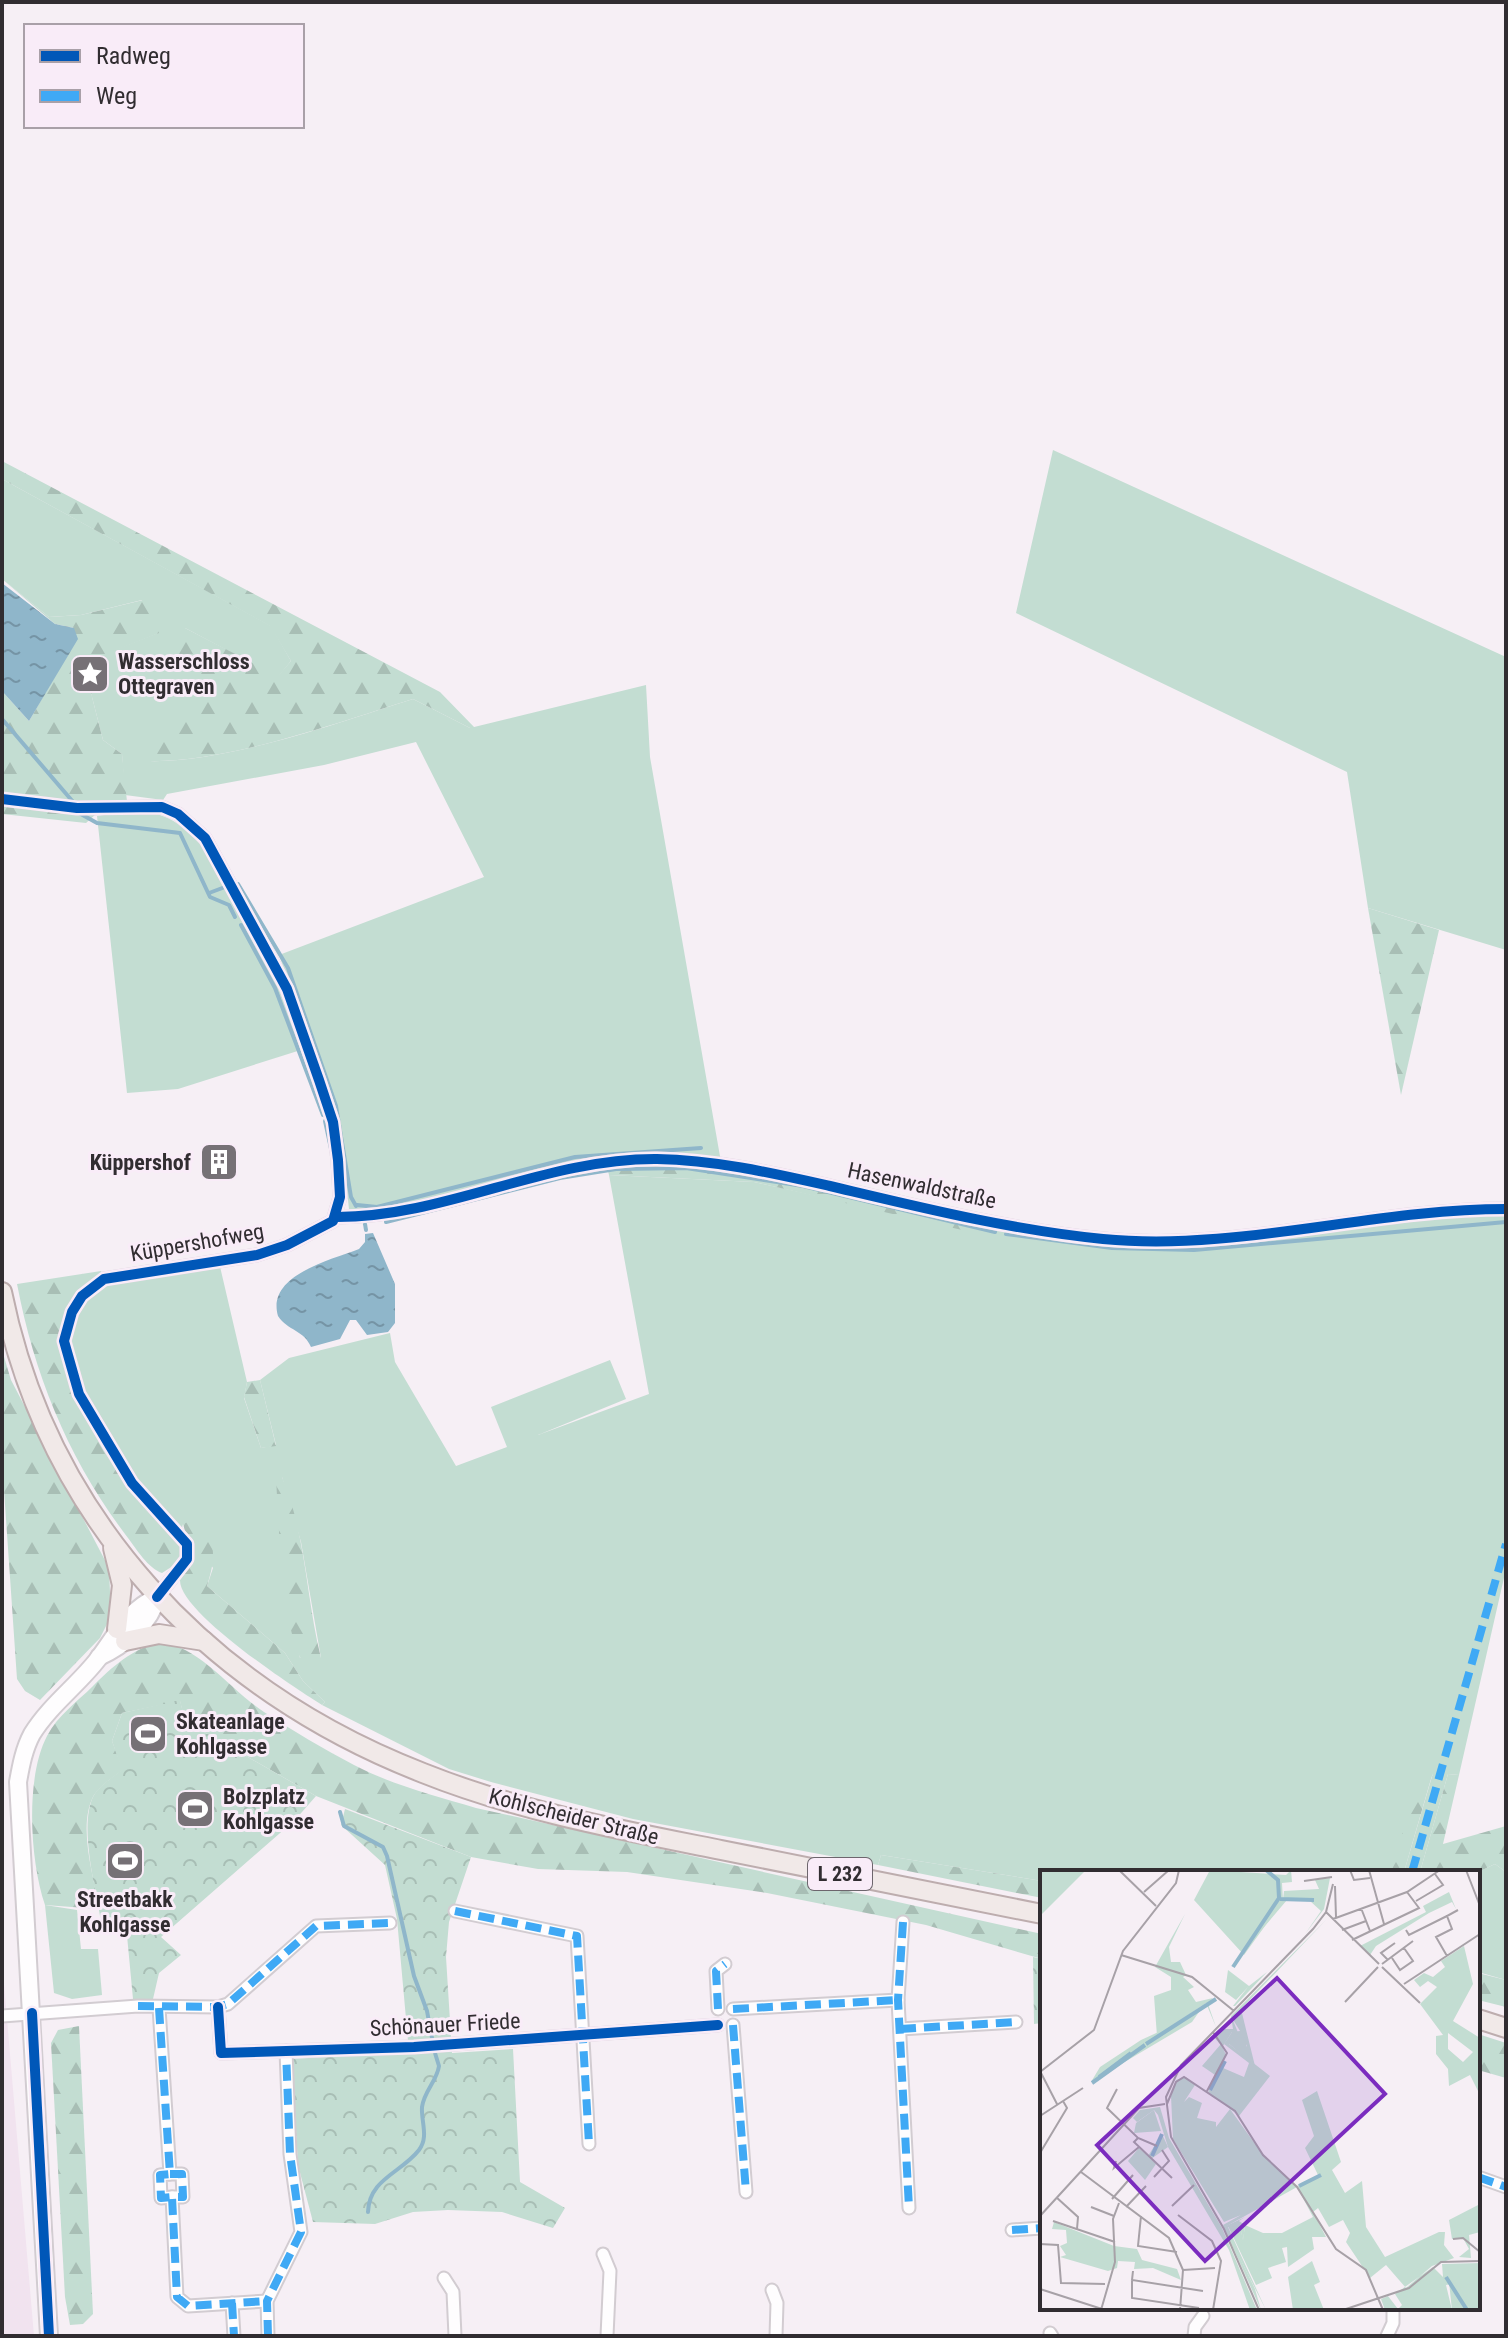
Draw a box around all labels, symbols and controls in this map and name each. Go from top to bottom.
legend [24,24,304,128]
text: Radweg [96,42,171,70]
text: Weg [96,82,137,110]
place label: Wasserschloss Ottegraven [118,649,250,699]
place icon: Wasserschloss Ottegraven [69,653,111,695]
building icon: Küppershof [198,1141,240,1183]
place label: Küppershof [90,1150,191,1175]
street label: Hasenwaldstraße [845,1158,998,1213]
street label: Küppershofweg [128,1218,266,1267]
place label: Skateanlage Kohlgasse [176,1709,285,1759]
sports icon: Skateanlage Kohlgasse [127,1713,169,1755]
street label: Kohlscheider Straße [486,1783,661,1850]
place label: Bolzplatz Kohlgasse [223,1784,314,1834]
sports icon: Bolzplatz Kohlgasse [174,1788,216,1830]
sports icon: Streetbakk Kohlgasse [104,1840,146,1882]
road number: L 232 [808,1858,872,1890]
inset map [1040,1870,1480,2310]
place label: Streetbakk Kohlgasse [77,1887,173,1937]
street label: Schönauer Friede [369,2008,521,2041]

